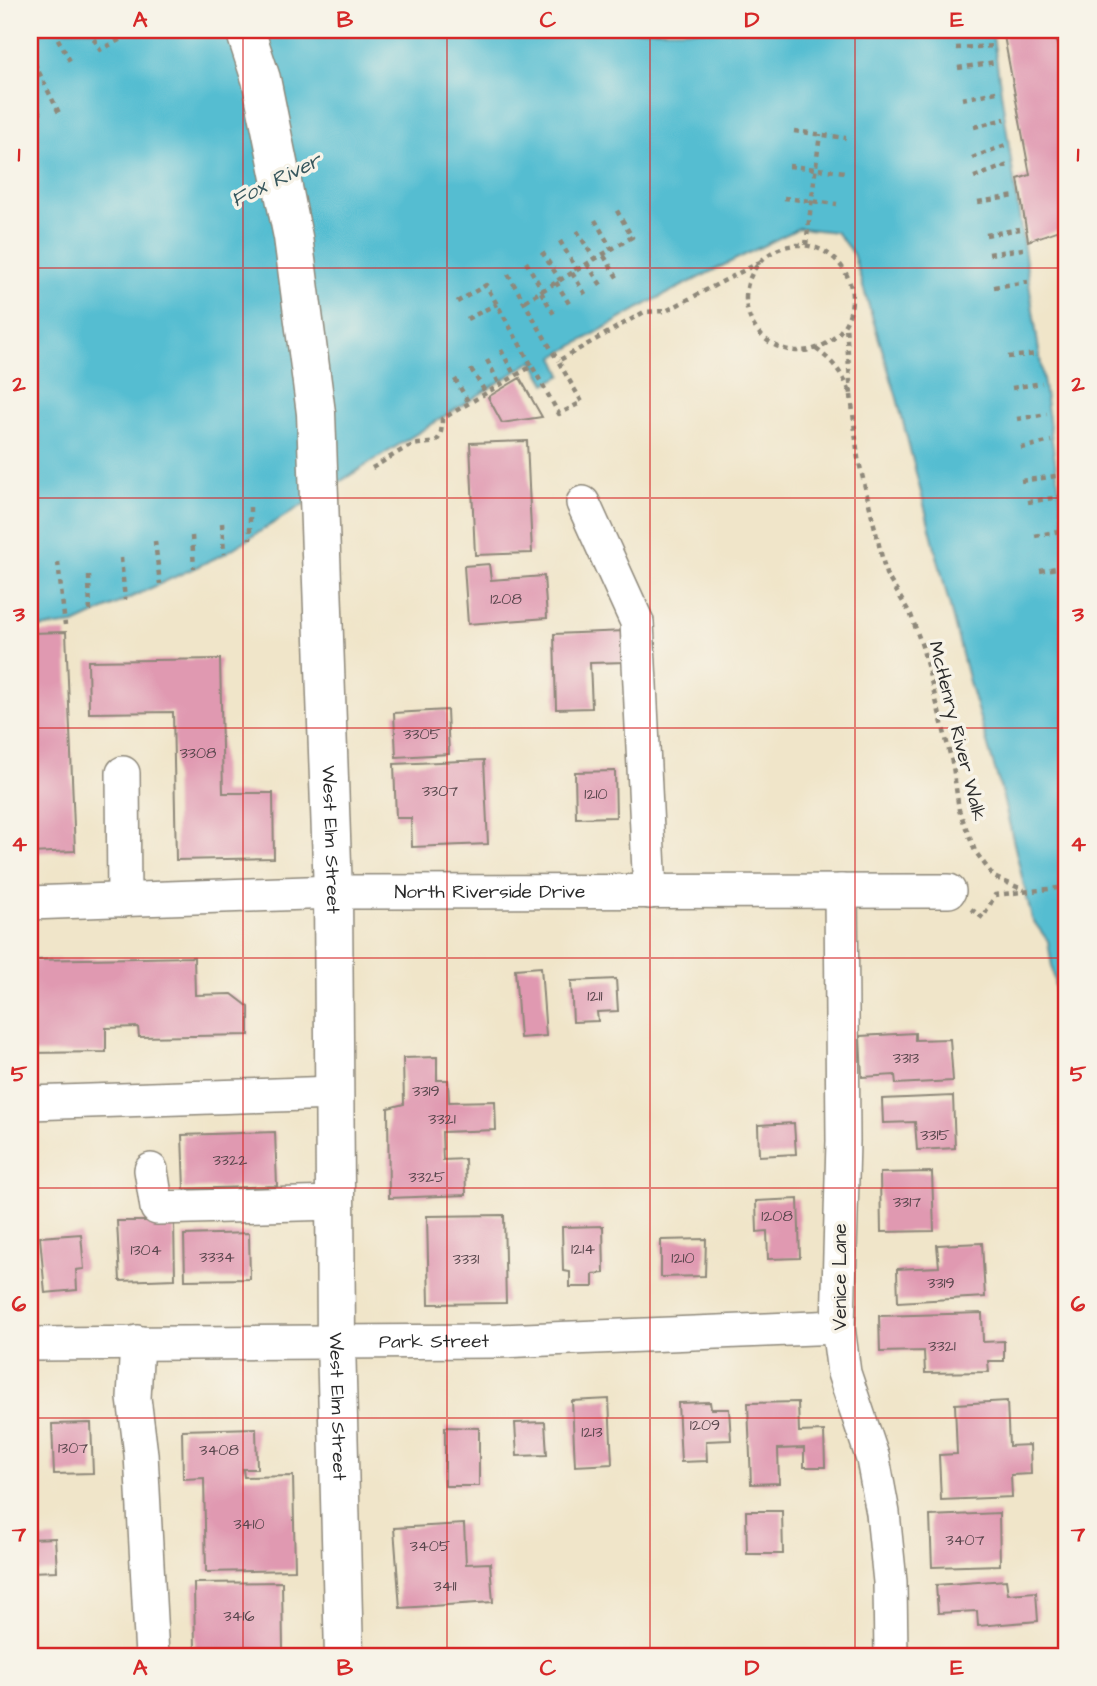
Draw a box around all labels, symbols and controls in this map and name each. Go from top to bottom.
text: A [133,4,148,36]
text: B [337,4,354,36]
text: C [540,4,557,36]
text: D [745,4,760,36]
text: E [950,4,964,36]
text: 1 [18,138,21,170]
text: 1 [1077,138,1080,170]
water label: Fox River [226,145,328,214]
text: 2 [11,368,26,400]
text: 2 [1070,368,1085,400]
house number: 1208 [490,588,522,610]
text: 3 [12,598,25,630]
text: 3 [1071,598,1084,630]
street label: McHenry River Walk [921,638,992,824]
house number: 3305 [403,723,442,745]
house number: 3308 [180,742,216,764]
street label: West Elm Street [315,765,347,914]
house number: 3307 [422,780,458,802]
house number: 1210 [584,783,608,805]
text: 4 [11,828,27,860]
text: 4 [1070,828,1086,860]
street label: North Riverside Drive [394,878,585,905]
house number: 1211 [587,985,603,1007]
house number: 3313 [893,1047,919,1069]
text: 5 [11,1058,28,1090]
text: 5 [1070,1058,1087,1090]
house number: 3319 [412,1080,440,1102]
house number: 3321 [428,1108,456,1130]
house number: 3315 [920,1124,951,1146]
house number: 3322 [213,1149,247,1171]
house number: 3325 [409,1166,446,1188]
house number: 3317 [893,1191,921,1213]
house number: 1208 [761,1205,793,1227]
street label: Venice Lane [827,1223,854,1331]
house number: 1214 [571,1238,595,1260]
house number: 1304 [130,1239,162,1261]
house number: 3334 [199,1246,235,1268]
house number: 1210 [671,1247,695,1269]
house number: 3331 [453,1248,479,1270]
house number: 3319 [927,1272,955,1294]
text: 6 [12,1288,27,1320]
text: 6 [1071,1288,1086,1320]
street label: Park Street [379,1328,489,1355]
street label: West Elm Street [322,1332,353,1481]
house number: 3321 [928,1335,956,1357]
house number: 1209 [690,1414,720,1436]
house number: 1213 [581,1421,603,1443]
house number: 1307 [58,1437,88,1459]
house number: 3408 [199,1439,239,1461]
house number: 3410 [233,1513,265,1535]
text: 7 [11,1518,27,1550]
text: 7 [1070,1518,1086,1550]
house number: 3407 [946,1529,985,1551]
house number: 3405 [410,1535,451,1557]
house number: 3411 [433,1575,457,1597]
house number: 3416 [223,1605,255,1627]
text: A [133,1652,148,1684]
text: B [337,1652,354,1684]
text: C [540,1652,557,1684]
text: D [745,1652,760,1684]
text: E [950,1652,964,1684]

